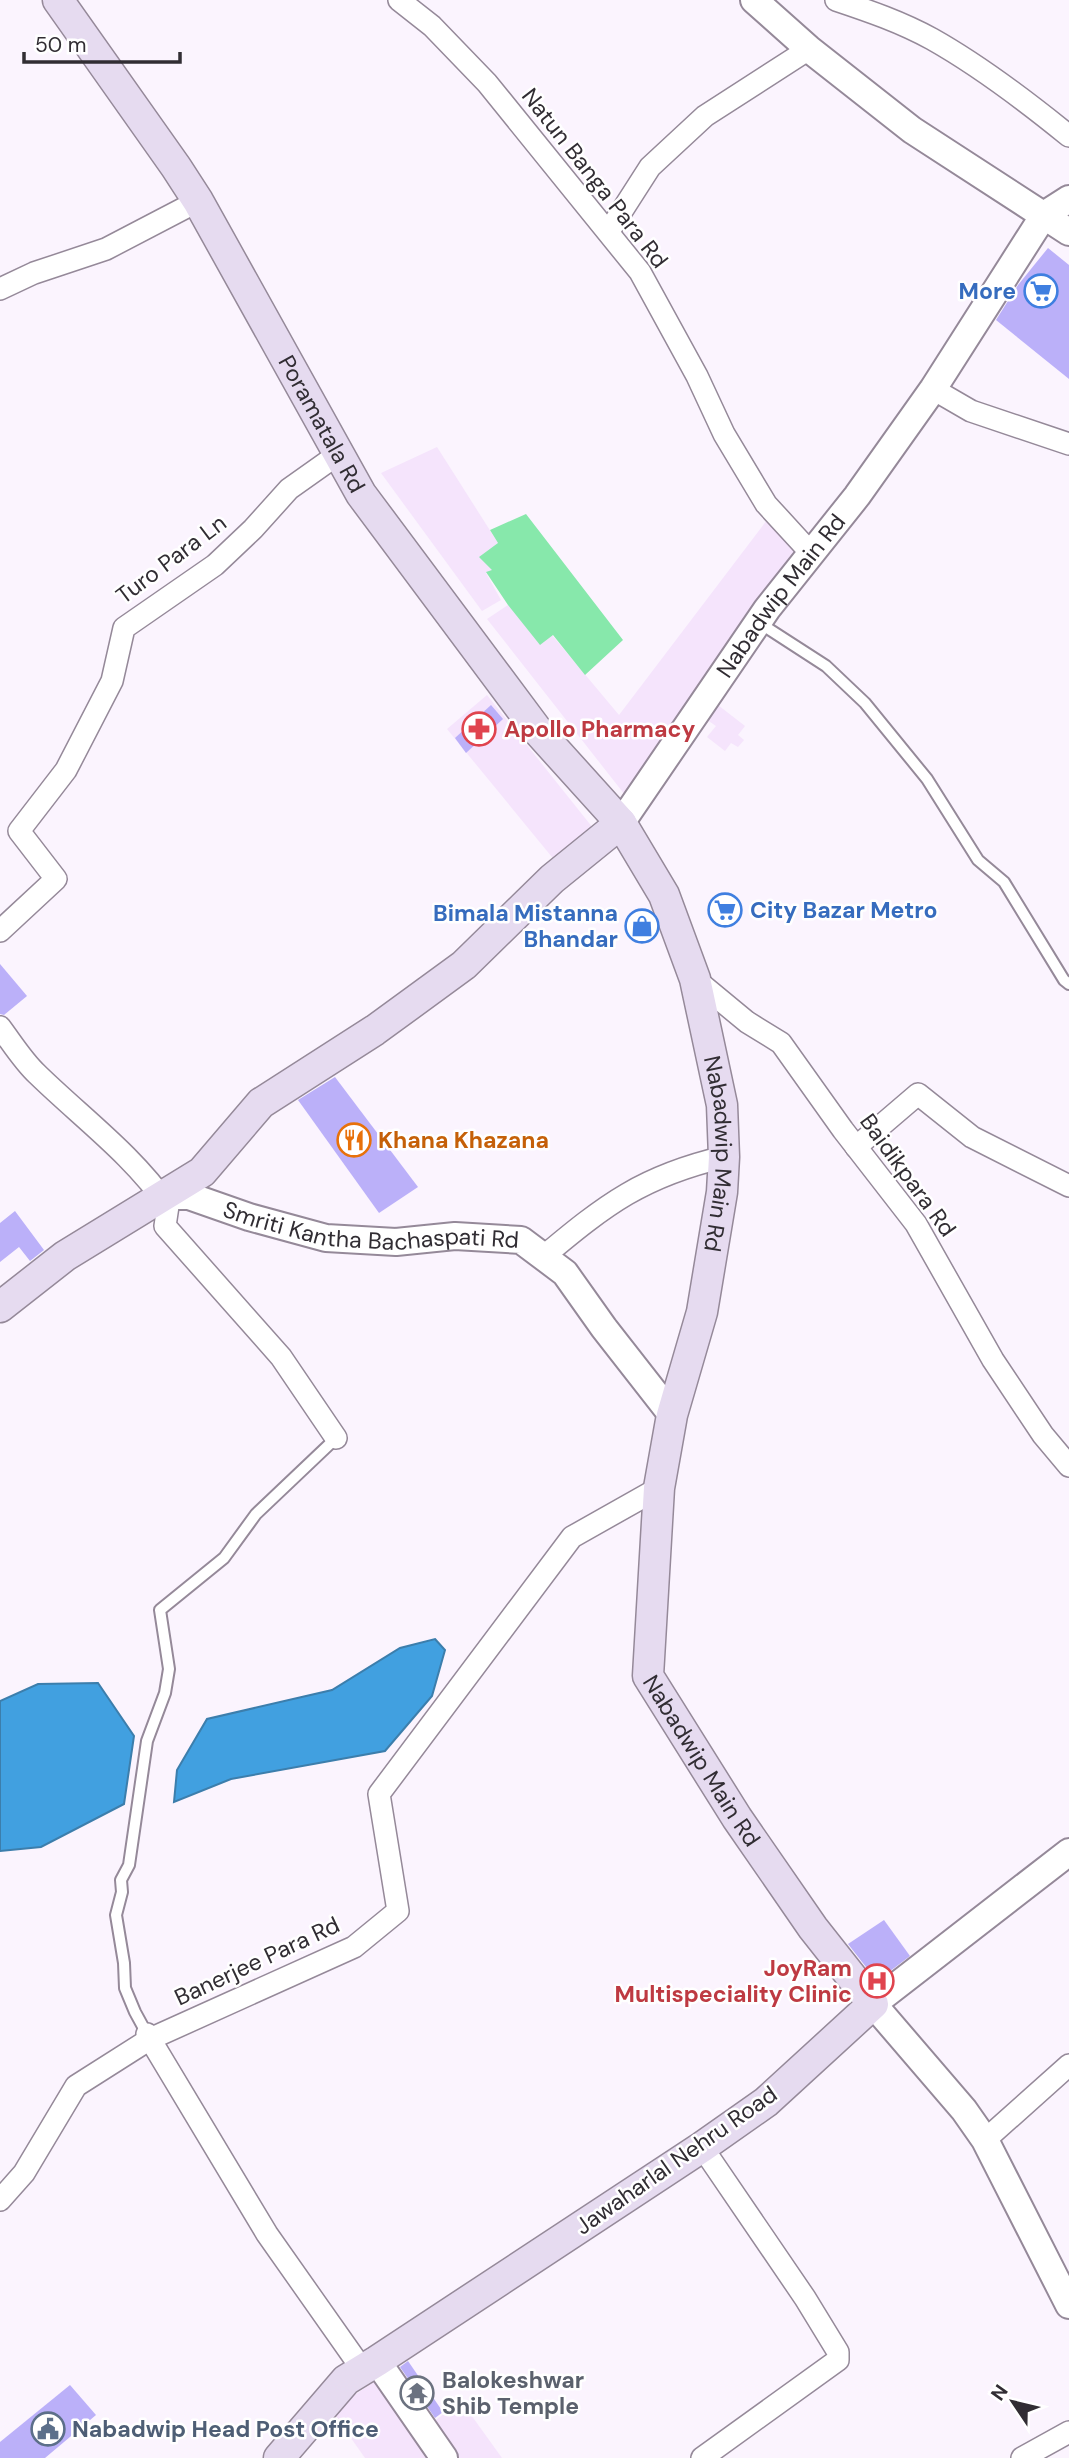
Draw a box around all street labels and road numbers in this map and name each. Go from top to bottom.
street label: Natun Banga Para Rd [515,82,675,274]
street label: Poramatala Rd [272,350,372,498]
street label: Turo Para Ln [110,508,232,610]
street label: Nabadwip Main Rd [710,508,852,683]
street label: Nabadwip Main Rd [697,1053,739,1254]
street label: Baidikpara Rd [853,1108,963,1242]
street label: Smriti Kantha Bachaspati Rd [219,1194,520,1257]
street label: Nabadwip Main Rd [636,1669,767,1852]
street label: Banerjee Para Rd [170,1910,344,2012]
street label: Jawaharlal Nehru Road [569,2079,783,2241]

